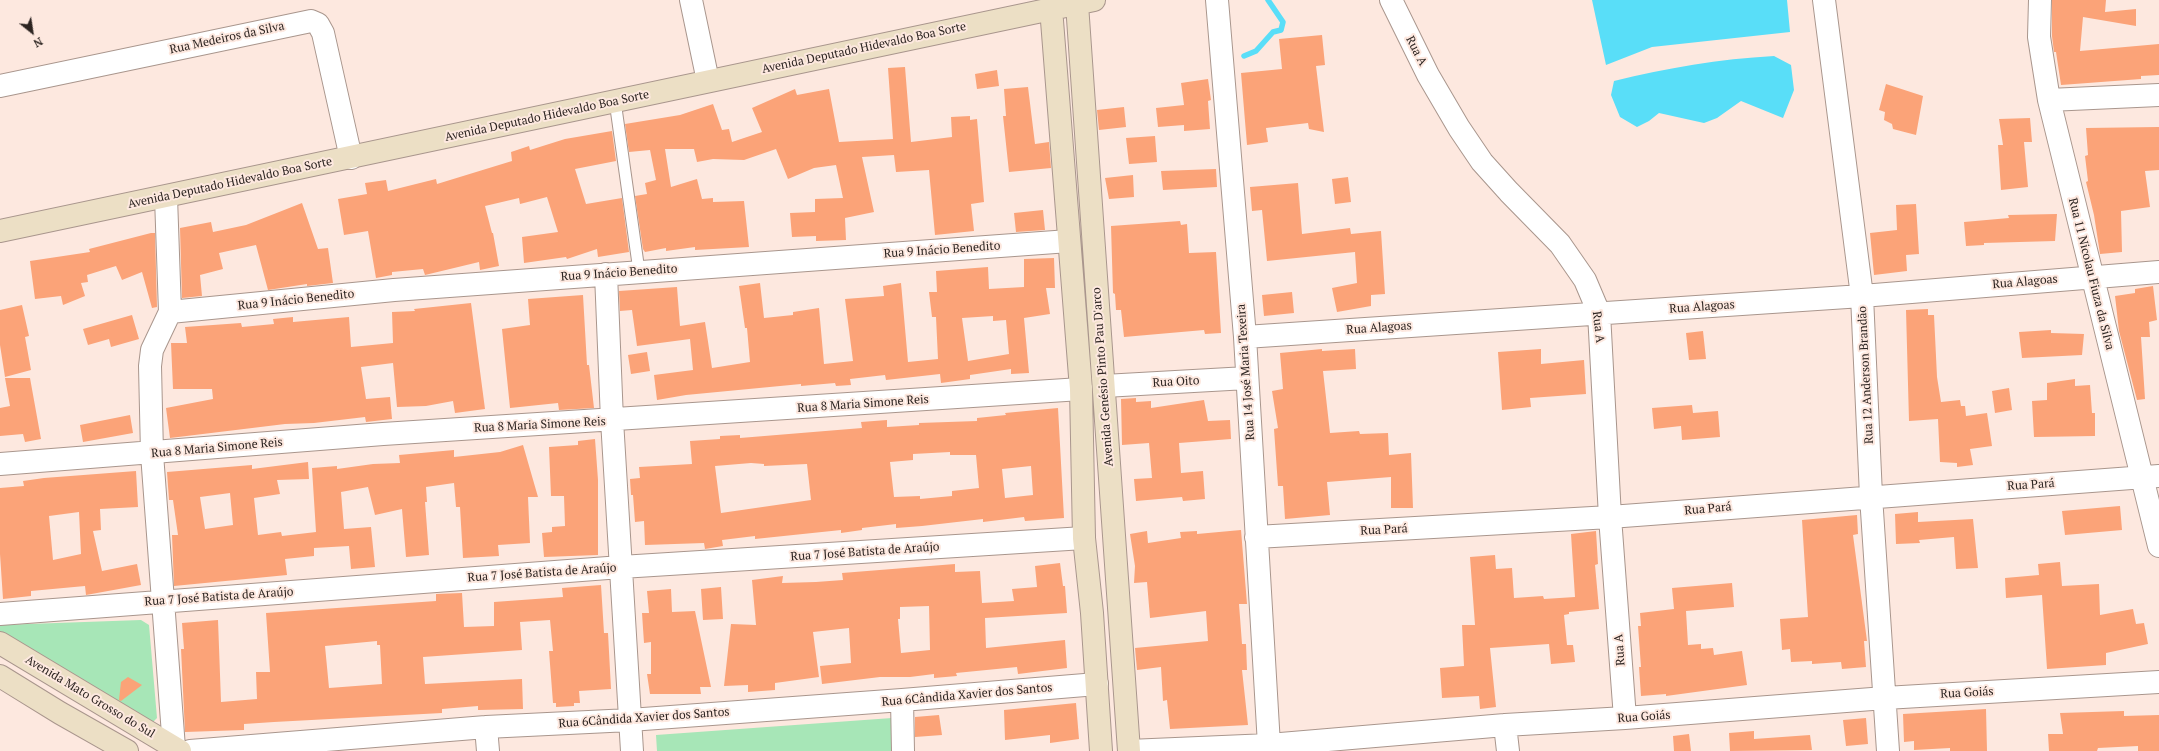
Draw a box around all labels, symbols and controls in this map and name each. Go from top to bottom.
north arrow [12,12,52,52]
street label: Rua Medeiros da Silva [168,19,286,57]
street label: Avenida Deputado Hidevaldo Boa Sorte [761,19,967,77]
text: N [31,34,45,51]
street label: Rua A [1402,34,1430,68]
street label: Avenida Deputado Hidevaldo Boa Sorte [444,87,650,145]
street label: Avenida Deputado Hidevaldo Boa Sorte [127,154,333,212]
street label: Rua 11 Nicolau Fiuza da Silva [2065,196,2117,352]
street label: Rua 9 Inácio Benedito [883,239,1001,261]
street label: Rua 9 Inácio Benedito [560,262,678,284]
street label: Rua Alagoas [1992,272,2058,292]
street label: Rua 9 Inácio Benedito [237,287,355,313]
street label: Avenida Genésio Pinto Pau D'arco [1090,287,1116,467]
street label: Rua Alagoas [1669,298,1735,316]
street label: Rua 14 José Maria Texeira [1234,303,1258,441]
street label: Rua 12 Anderson Brandão [1855,306,1877,444]
street label: Rua A [1589,310,1607,344]
street label: Rua Alagoas [1346,319,1412,337]
street label: Rua Oito [1152,374,1200,390]
street label: Rua 8 Maria Simone Reis [797,392,929,416]
street label: Rua 8 Maria Simone Reis [474,414,606,436]
street label: Rua 8 Maria Simone Reis [151,435,283,461]
street label: Rua Pará [2007,476,2055,494]
street label: Rua Pará [1684,500,1732,518]
street label: Rua Pará [1360,522,1408,538]
street label: Rua 7 José Batista de Araújo [790,540,940,564]
street label: Rua 7 José Batista de Araújo [467,561,617,585]
street label: Rua 7 José Batista de Araújo [144,585,294,609]
street label: Rua A [1612,634,1628,666]
street label: Avenida Mato Grosso do Sul [23,653,157,741]
street label: Rua 6Cândida Xavier dos Santos [881,680,1053,710]
street label: Rua Goiás [1940,684,1994,702]
street label: Rua 6Cândida Xavier dos Santos [558,705,730,731]
street label: Rua Goiás [1617,708,1671,726]

